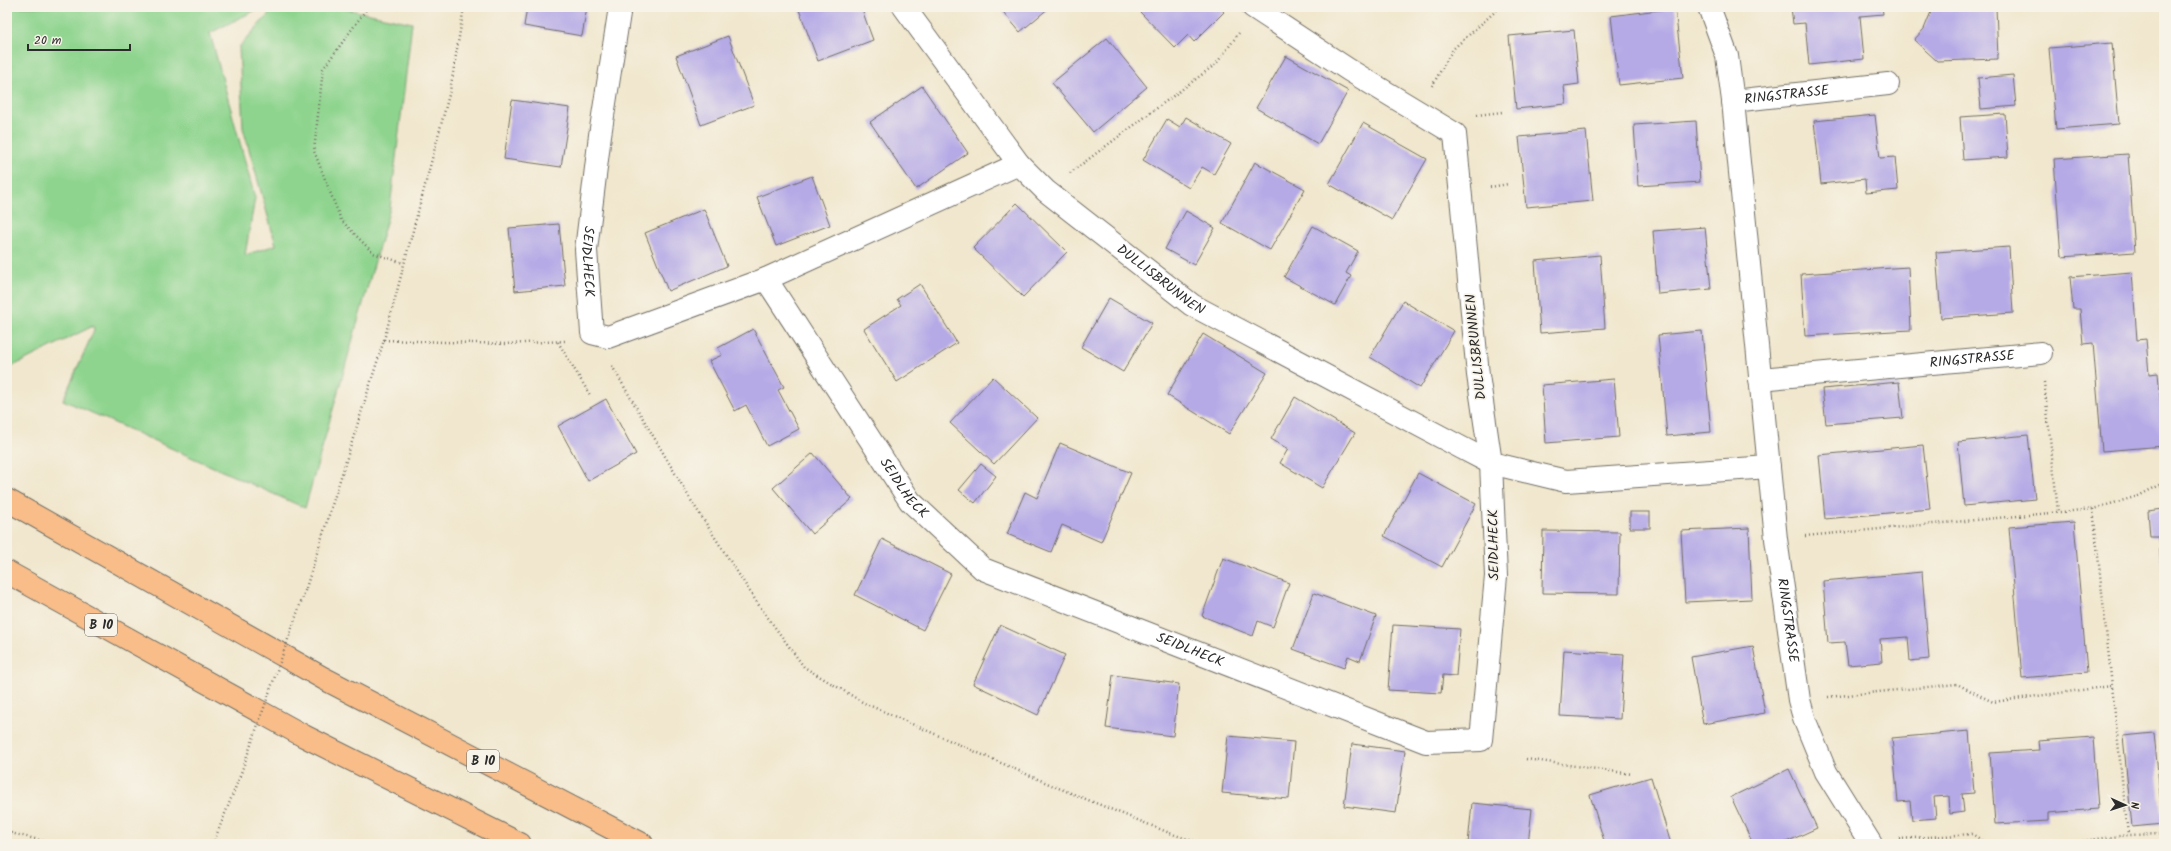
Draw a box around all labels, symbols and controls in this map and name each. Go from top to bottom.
scale bar [28,26,130,52]
text: 20 m [34,31,62,50]
street label: RINGSTRASSE [1743,79,1831,111]
street label: SEIDLHECK [575,225,600,298]
street label: DULLISBRUNNEN [1112,239,1209,321]
street label: DULLISBRUNNEN [1459,292,1493,401]
street label: RINGSTRASSE [1929,344,2016,374]
street label: SEIDLHECK [874,453,934,524]
street label: SEIDLHECK [1482,509,1506,581]
street label: RINGSTRASSE [1771,577,1805,665]
road number: B 10 [85,614,117,636]
street label: SEIDLHECK [1153,627,1228,673]
road number: B 10 [467,750,499,772]
north arrow [2105,785,2145,825]
text: N [2125,802,2143,809]

